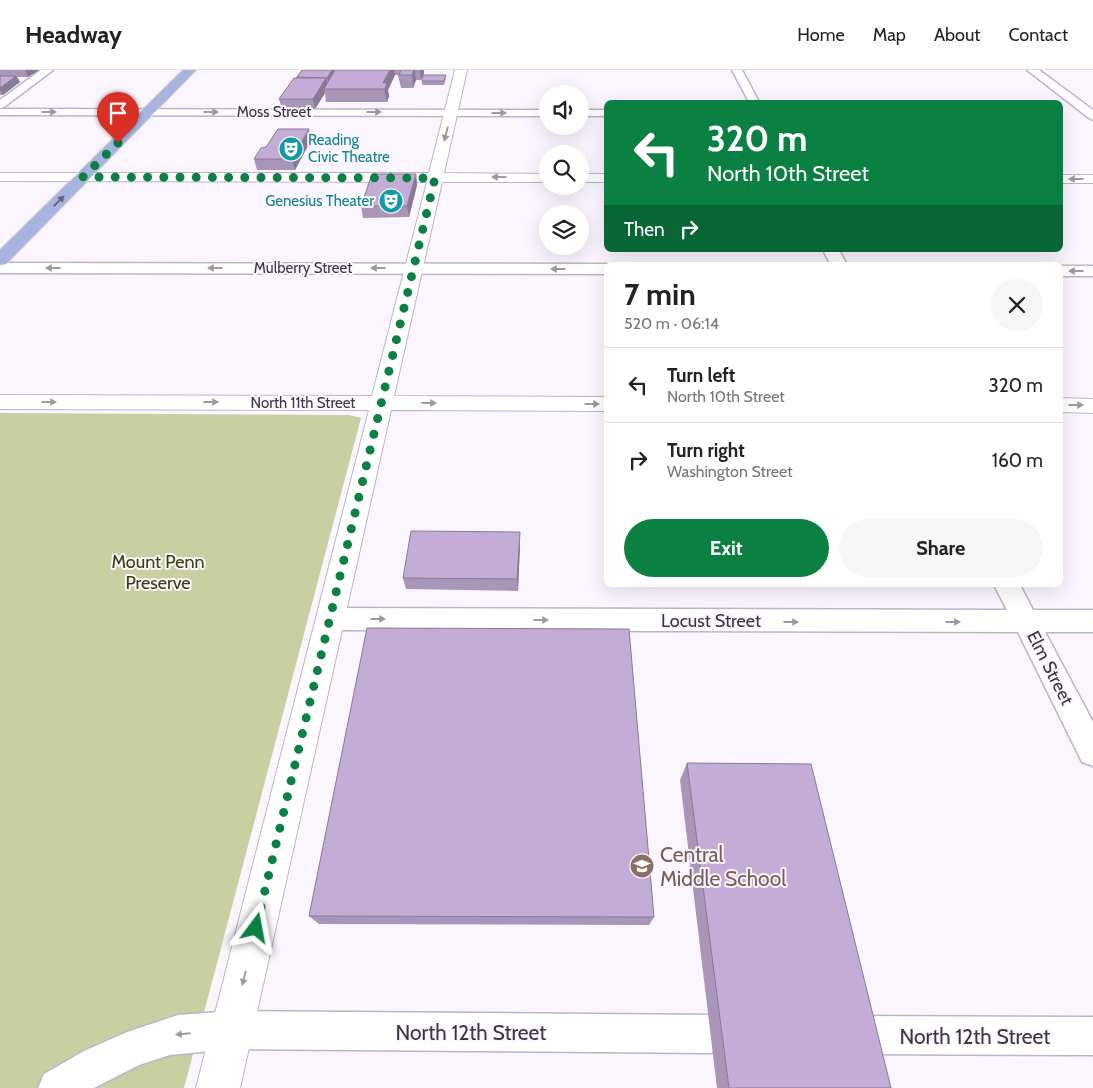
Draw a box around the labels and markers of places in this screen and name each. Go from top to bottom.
pin [97,92,139,143]
place label: Reading Civic Theatre [308,131,390,166]
theatre icon: Reading Civic Theatre [278,136,304,162]
theatre icon: Genesius Theater [378,188,404,214]
place label: Genesius Theater [265,192,374,210]
place label: Central Middle School [660,842,786,891]
school or university icon: Central Middle School [629,853,655,879]

